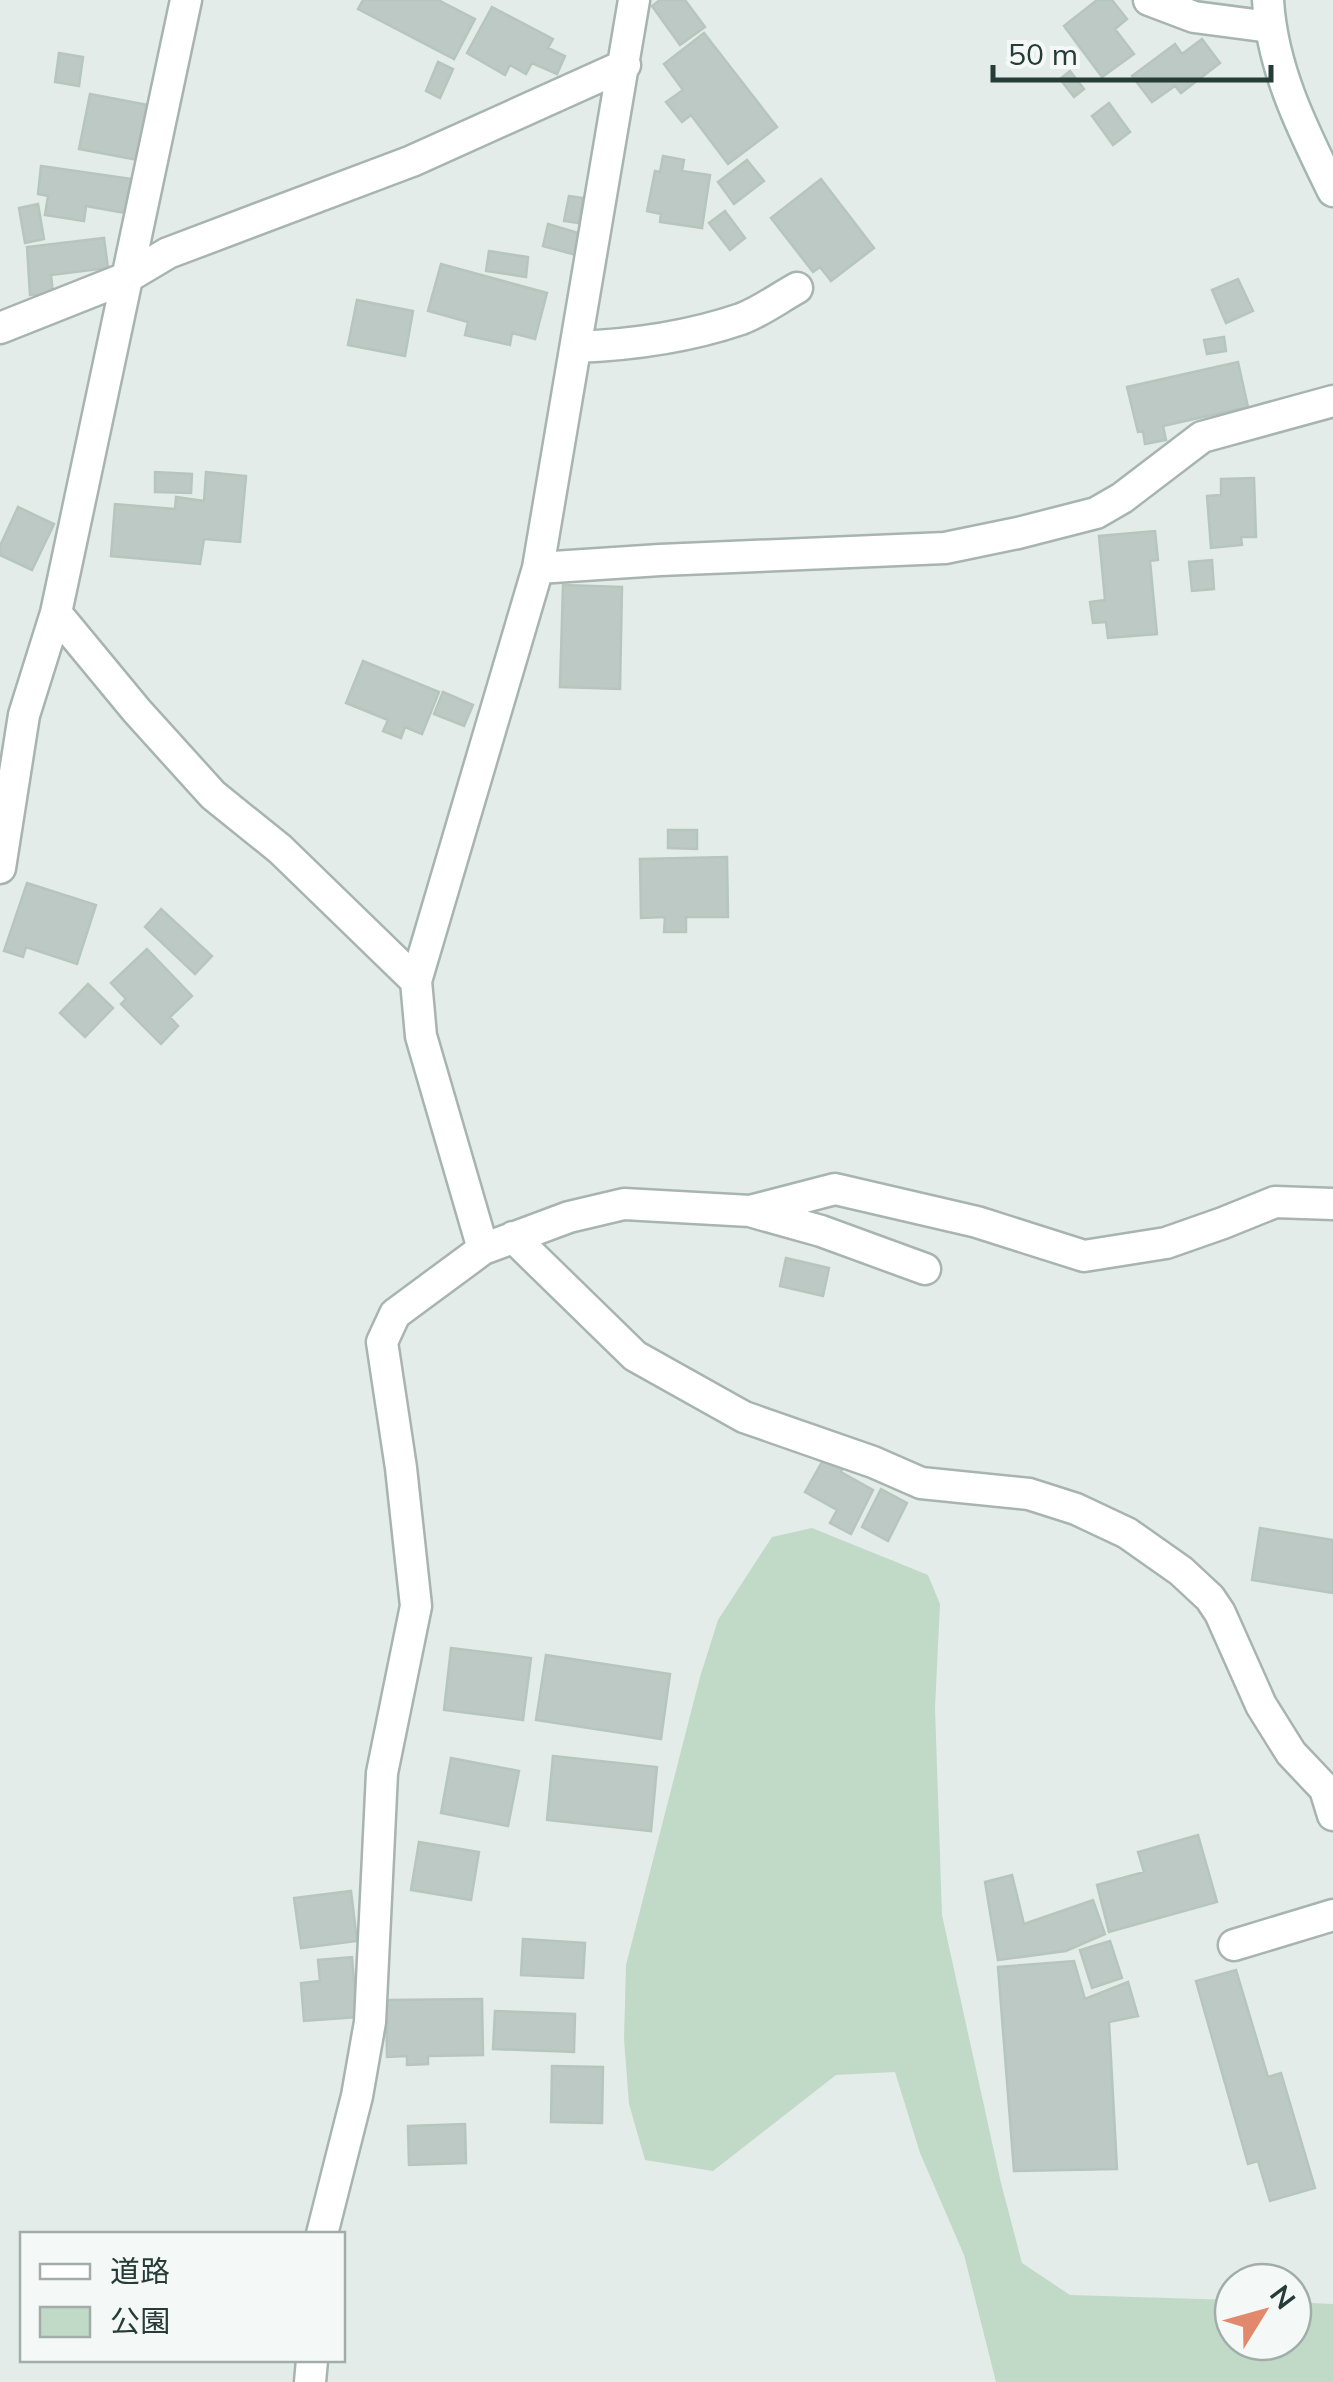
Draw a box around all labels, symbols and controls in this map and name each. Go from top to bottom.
scale bar [993,20,1270,82]
text: 50 m [1008,35,1078,73]
legend [20,2232,345,2362]
text: 道路 [110,2252,170,2290]
north arrow [1213,2262,1313,2362]
text: N [1263,2278,1304,2316]
text: 公園 [110,2302,170,2340]

